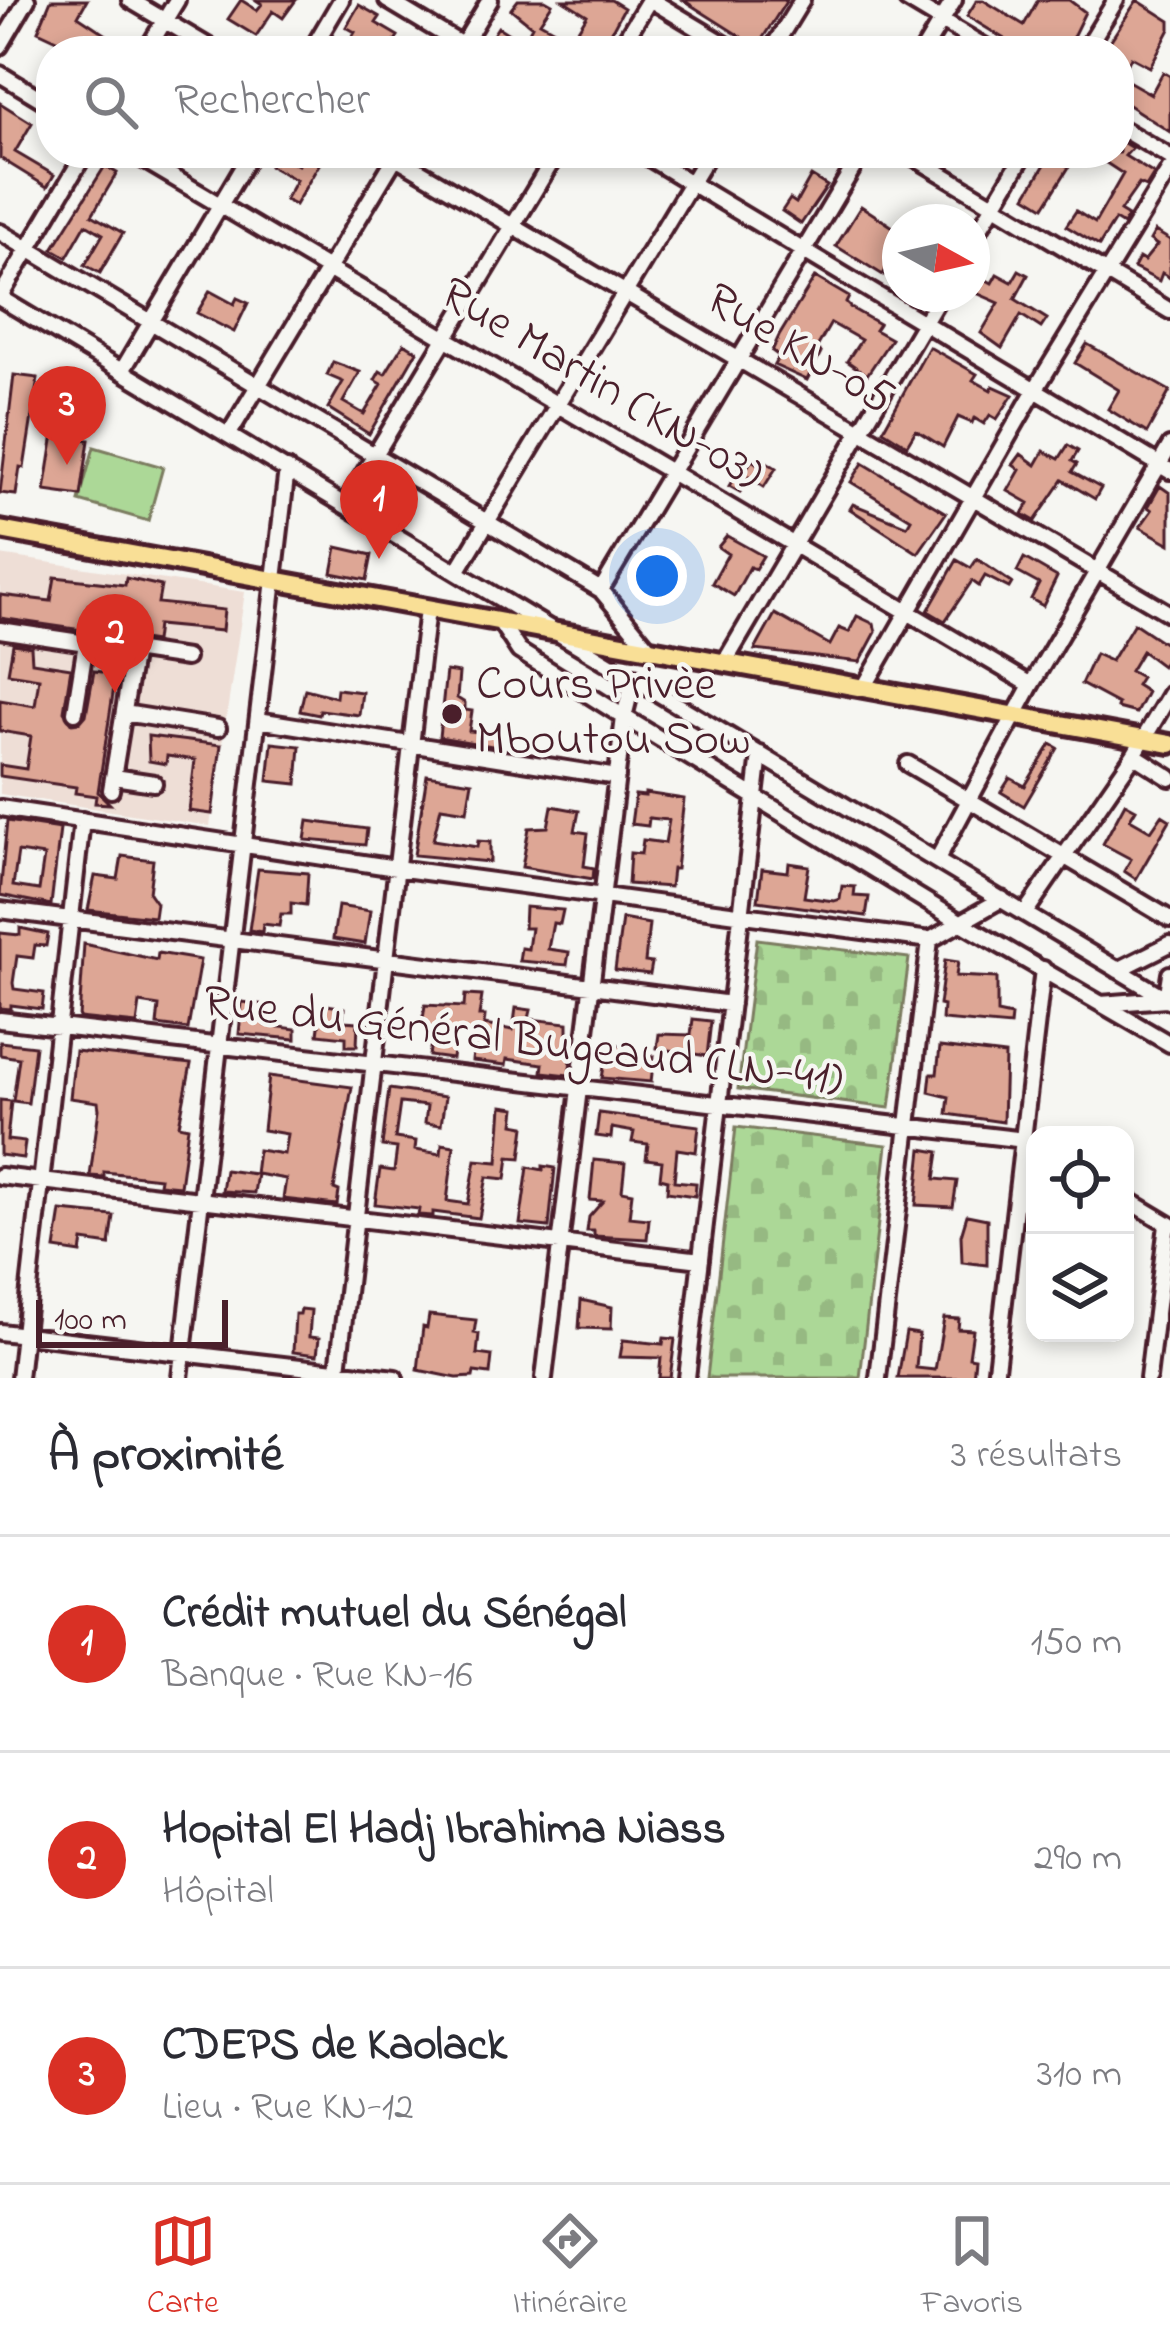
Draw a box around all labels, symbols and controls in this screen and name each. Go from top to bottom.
search box [36,36,1134,168]
icon: search [78,69,144,135]
text: Rechercher [174,69,370,135]
north arrow [882,204,990,312]
street label: Rue Martin (KN-03) [426,261,776,509]
street label: Rue KN-05 [691,266,907,434]
pin: 3 [28,366,106,465]
pin: 1 [340,460,418,559]
your location [627,546,687,606]
pin: 2 [76,594,154,693]
place label: Cours Privèe Mboutou Sow [476,651,750,776]
marker: Cours Privèe Mboutou Sow [439,701,465,727]
street label: Rue du Général Bugeaud (LN-41) [199,968,847,1117]
map controls [1026,1126,1134,1342]
button: locate [1026,1126,1134,1234]
button: layers [1026,1234,1134,1342]
scale bar [36,1294,228,1347]
text: 100 m [54,1297,127,1345]
text: À proximité [48,1419,283,1494]
text: 3 résultats [951,1428,1122,1485]
text: Crédit mutuel du Sénégal [162,1582,626,1648]
text: 1 [81,1615,93,1672]
text: 150 m [1030,1615,1122,1672]
text: Banque · Rue KN-16 [162,1648,473,1705]
text: Hopital El Hadj Ibrahima Niass [162,1798,726,1864]
text: 2 [77,1831,97,1888]
text: 290 m [1034,1831,1122,1888]
text: Hôpital [162,1864,274,1921]
text: CDEPS de Kaolack [162,2014,507,2080]
text: 3 [79,2047,95,2104]
text: 310 m [1037,2047,1122,2104]
text: Lieu · Rue KN-12 [162,2080,414,2137]
tab: Carte [147,2208,219,2328]
tab: Itinéraire [513,2208,627,2328]
tab: Favoris [921,2208,1023,2328]

